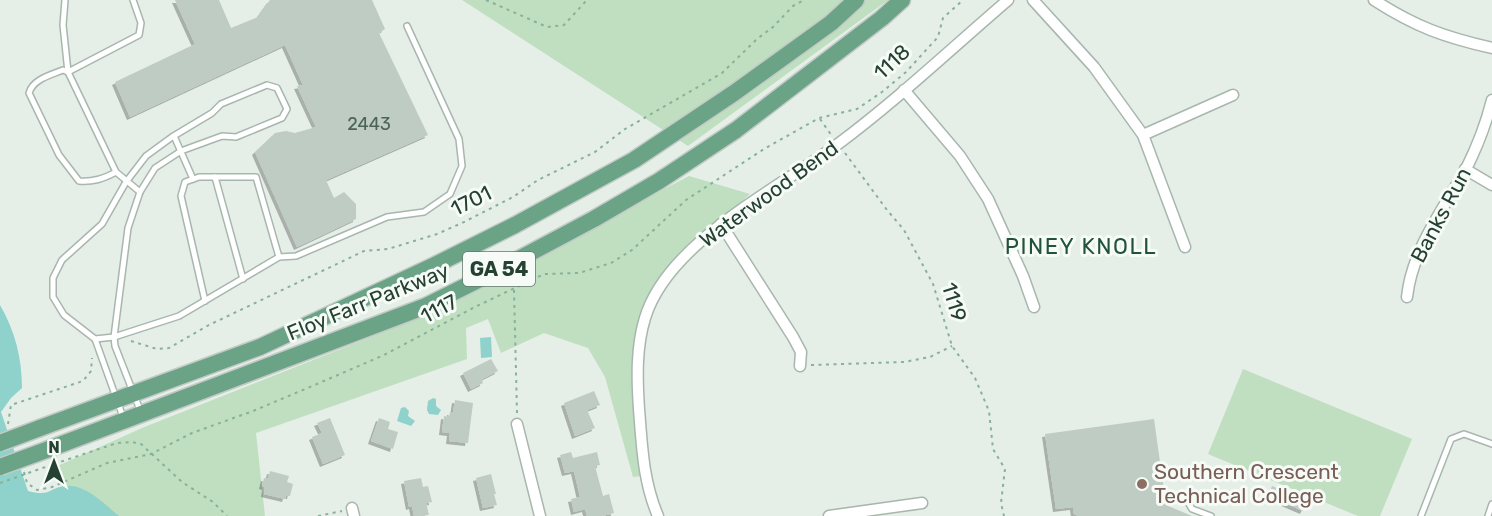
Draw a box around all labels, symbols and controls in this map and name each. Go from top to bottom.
street label: 1118 [868,39,915,85]
house number: 2443 [347,113,391,135]
street label: Waterwood Bend [695,135,843,252]
street label: Banks Run [1405,163,1476,267]
street label: 1701 [446,180,495,221]
district label: PINEY KNOLL [1005,233,1157,260]
road number: GA 54 [463,252,535,286]
street label: Floy Farr Parkway [283,258,453,345]
street label: 1119 [937,279,972,324]
street label: 1117 [416,289,461,328]
north arrow [24,432,84,492]
text: N [48,438,60,457]
place label: Southern Crescent Technical College [1154,459,1339,508]
marker: Southern Crescent Technical College [1135,477,1149,491]

